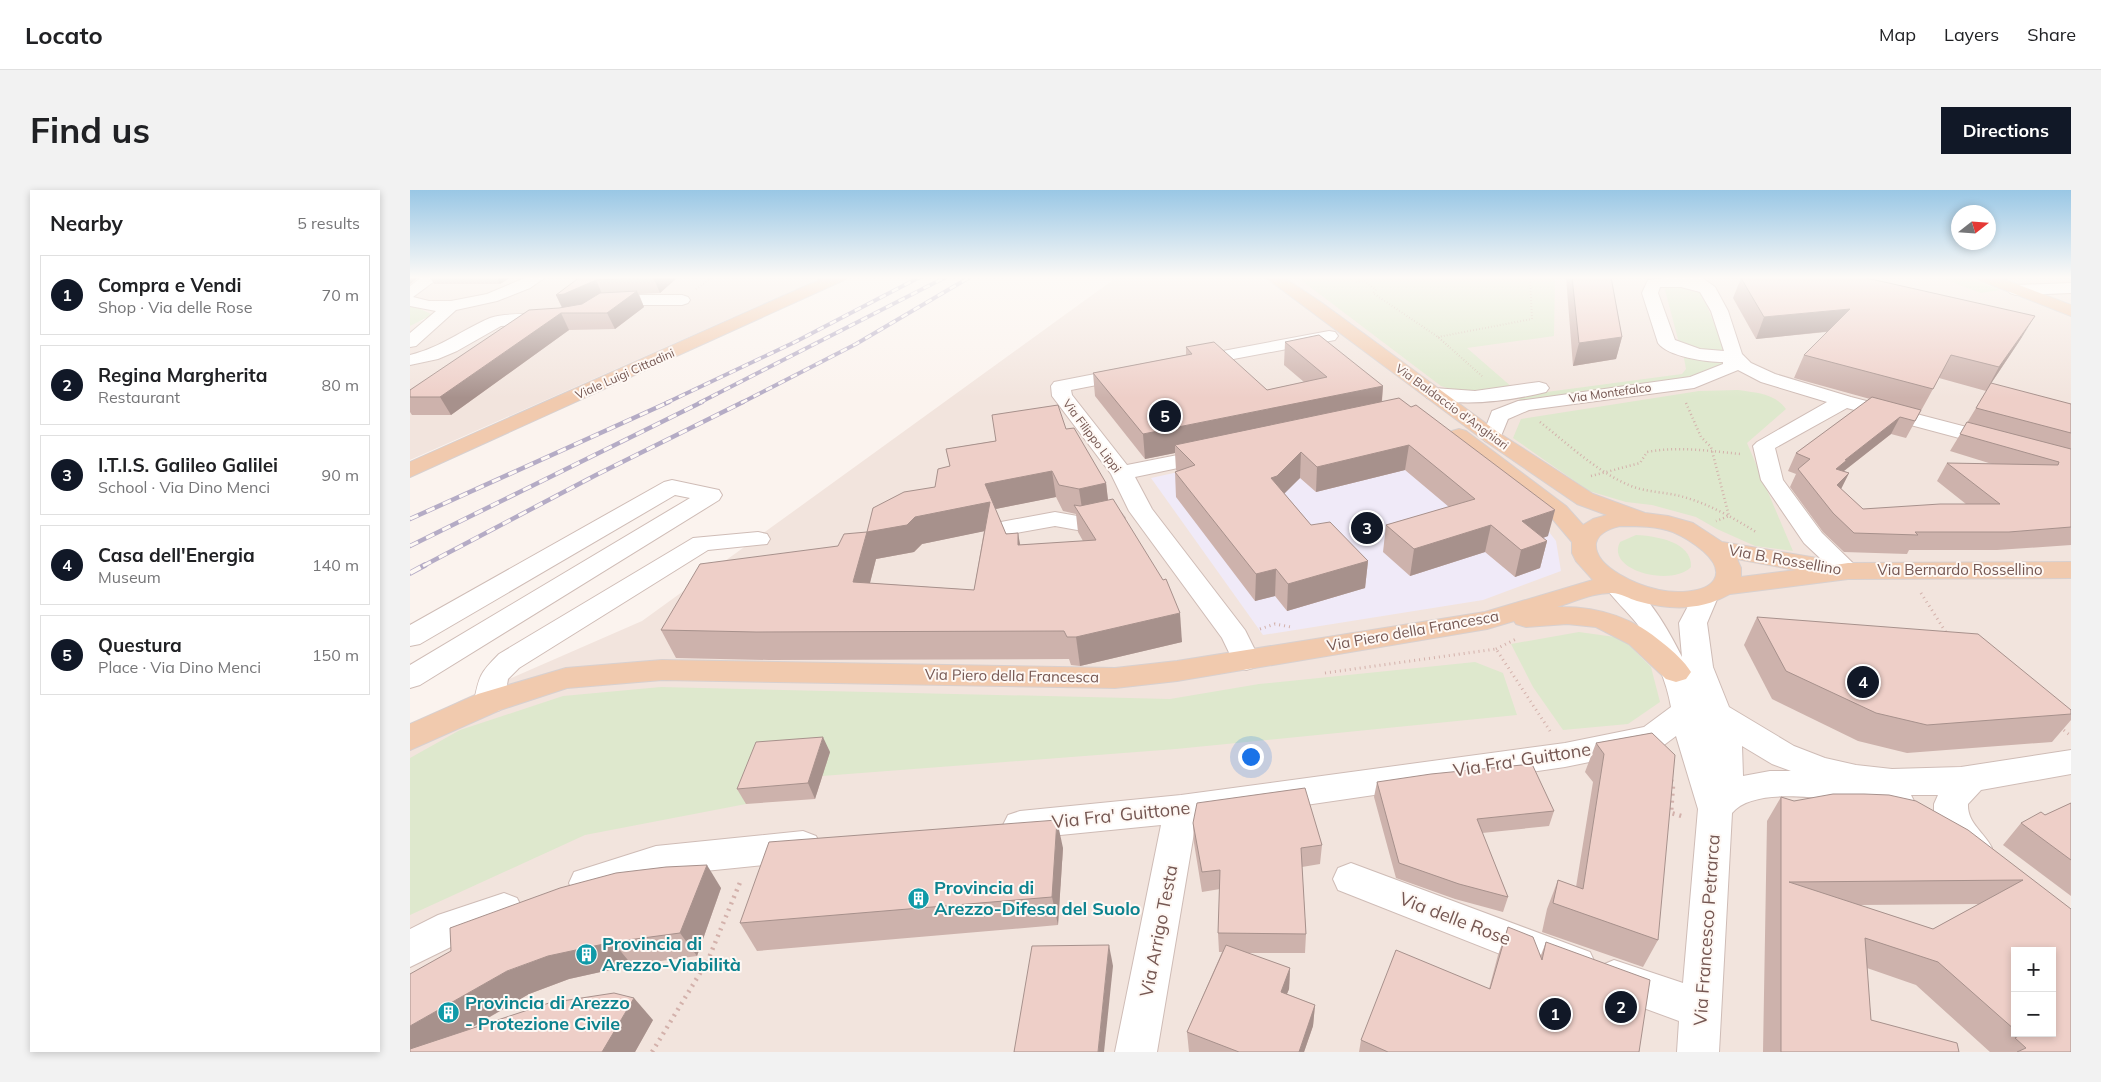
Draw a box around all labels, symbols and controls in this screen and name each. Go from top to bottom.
text: Locato [25,20,103,50]
text: Map [1879,23,1916,46]
text: Layers [1944,23,1999,46]
text: Share [2027,23,2076,46]
button: Directions [1941,107,2071,154]
text: Find us [30,108,150,152]
north arrow [1951,205,1996,250]
text: Nearby [50,210,123,236]
text: 5 results [297,213,360,233]
text: Compra e Vendi [98,273,242,297]
text: 1 [62,285,72,305]
text: 70 m [322,285,359,305]
text: Shop · Via delle Rose [98,297,252,317]
street label: Viale Luigi Cittadini [573,345,677,402]
street label: Via Baldaccio d'Anghiari [1393,361,1512,453]
text: Regina Margherita [98,363,267,387]
text: 2 [62,375,72,395]
text: 80 m [322,375,359,395]
street label: Via Montefalco [1568,379,1652,406]
text: Restaurant [98,387,180,407]
street label: Via Filippo Lippi [1060,396,1125,475]
pin: 5 [1149,397,1181,435]
text: I.T.I.S. Galileo Galilei [98,453,278,477]
text: 3 [62,465,72,485]
text: 90 m [322,465,359,485]
text: School · Via Dino Menci [98,477,270,497]
pin: 3 [1351,509,1383,547]
street label: Via B. Rossellino [1727,540,1843,579]
text: Casa dell'Energia [98,543,255,567]
text: 4 [62,555,72,575]
text: 140 m [312,555,359,575]
street label: Via Bernardo Rossellino [1877,560,2043,579]
text: Museum [98,567,161,587]
street label: Via Piero della Francesca [1325,606,1500,655]
text: Questura [98,633,182,657]
text: 5 [62,645,72,665]
text: 150 m [312,645,359,665]
text: Place · Via Dino Menci [98,657,261,677]
pin: 4 [1847,663,1879,701]
street label: Via Piero della Francesca [925,664,1099,687]
street label: Via Fra' Guittone [1452,737,1592,782]
your location [1238,744,1264,770]
street label: Via Fra' Guittone [1051,796,1191,833]
street label: Via Francesco Petrarca [1688,833,1725,1027]
street label: Via Arrigo Testa [1134,863,1183,999]
place label: Provincia di Arezzo-Difesa del Suolo [934,876,1141,920]
building icon: Provincia di Arezzo-Difesa del Suolo [906,886,930,910]
street label: Via delle Rose [1396,887,1514,950]
place label: Provincia di Arezzo-Viabilità [602,932,741,976]
building icon: Provincia di Arezzo-Viabilità [574,942,598,966]
map controls [2011,947,2056,1037]
button: + [2011,947,2056,992]
pin: 2 [1605,988,1637,1026]
place label: Provincia di Arezzo - Protezione Civile [465,991,630,1035]
button: − [2011,992,2056,1037]
pin: 1 [1539,995,1571,1033]
building icon: Provincia di Arezzo - Protezione Civile [437,1001,461,1025]

